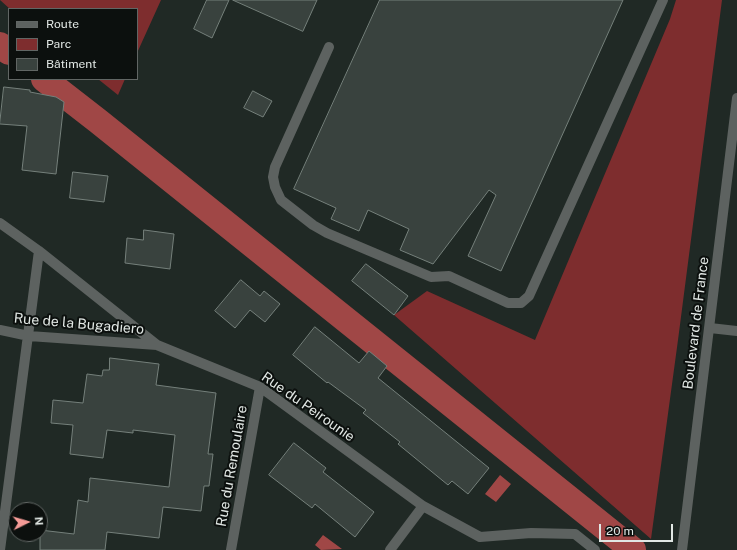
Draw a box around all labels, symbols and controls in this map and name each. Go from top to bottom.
legend [8,8,138,80]
text: Route [46,17,79,31]
text: Parc [46,37,71,51]
text: Bâtiment [46,57,97,71]
street label: Boulevard de France [680,256,712,390]
street label: Rue de la Bugadiero [13,310,145,338]
street label: Rue du Peirounie [258,369,358,445]
street label: Rue du Remoulaire [213,404,251,528]
north arrow [8,502,48,542]
text: N [33,516,45,526]
scale bar [601,516,675,542]
text: 20 m [606,524,634,538]

